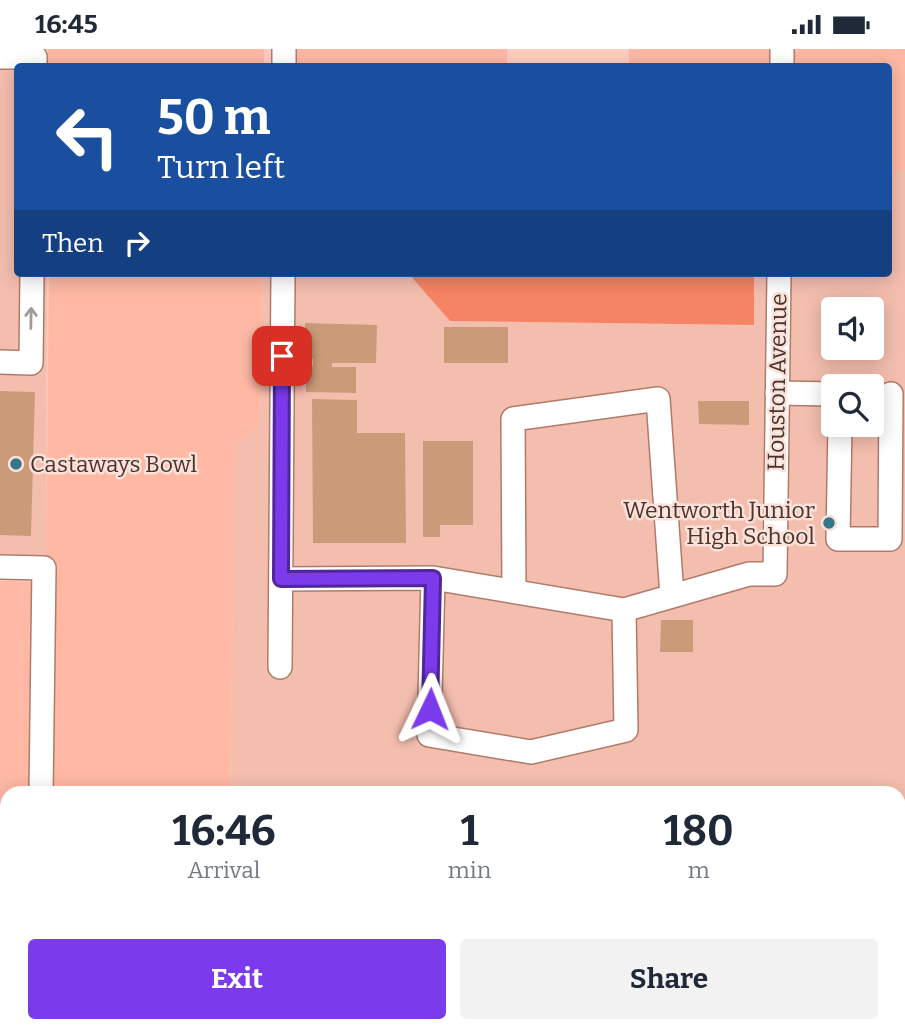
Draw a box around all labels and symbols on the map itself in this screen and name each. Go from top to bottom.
street label: Houston Avenue [761,293,793,471]
one-way arrow [24,307,38,330]
pin [252,326,312,386]
place label: Castaways Bowl [30,450,198,478]
marker: Castaways Bowl [8,456,24,472]
place label: Wentworth Junior High School [623,496,815,550]
marker: Wentworth Junior High School [821,515,837,531]
position arrow [393,672,467,746]

